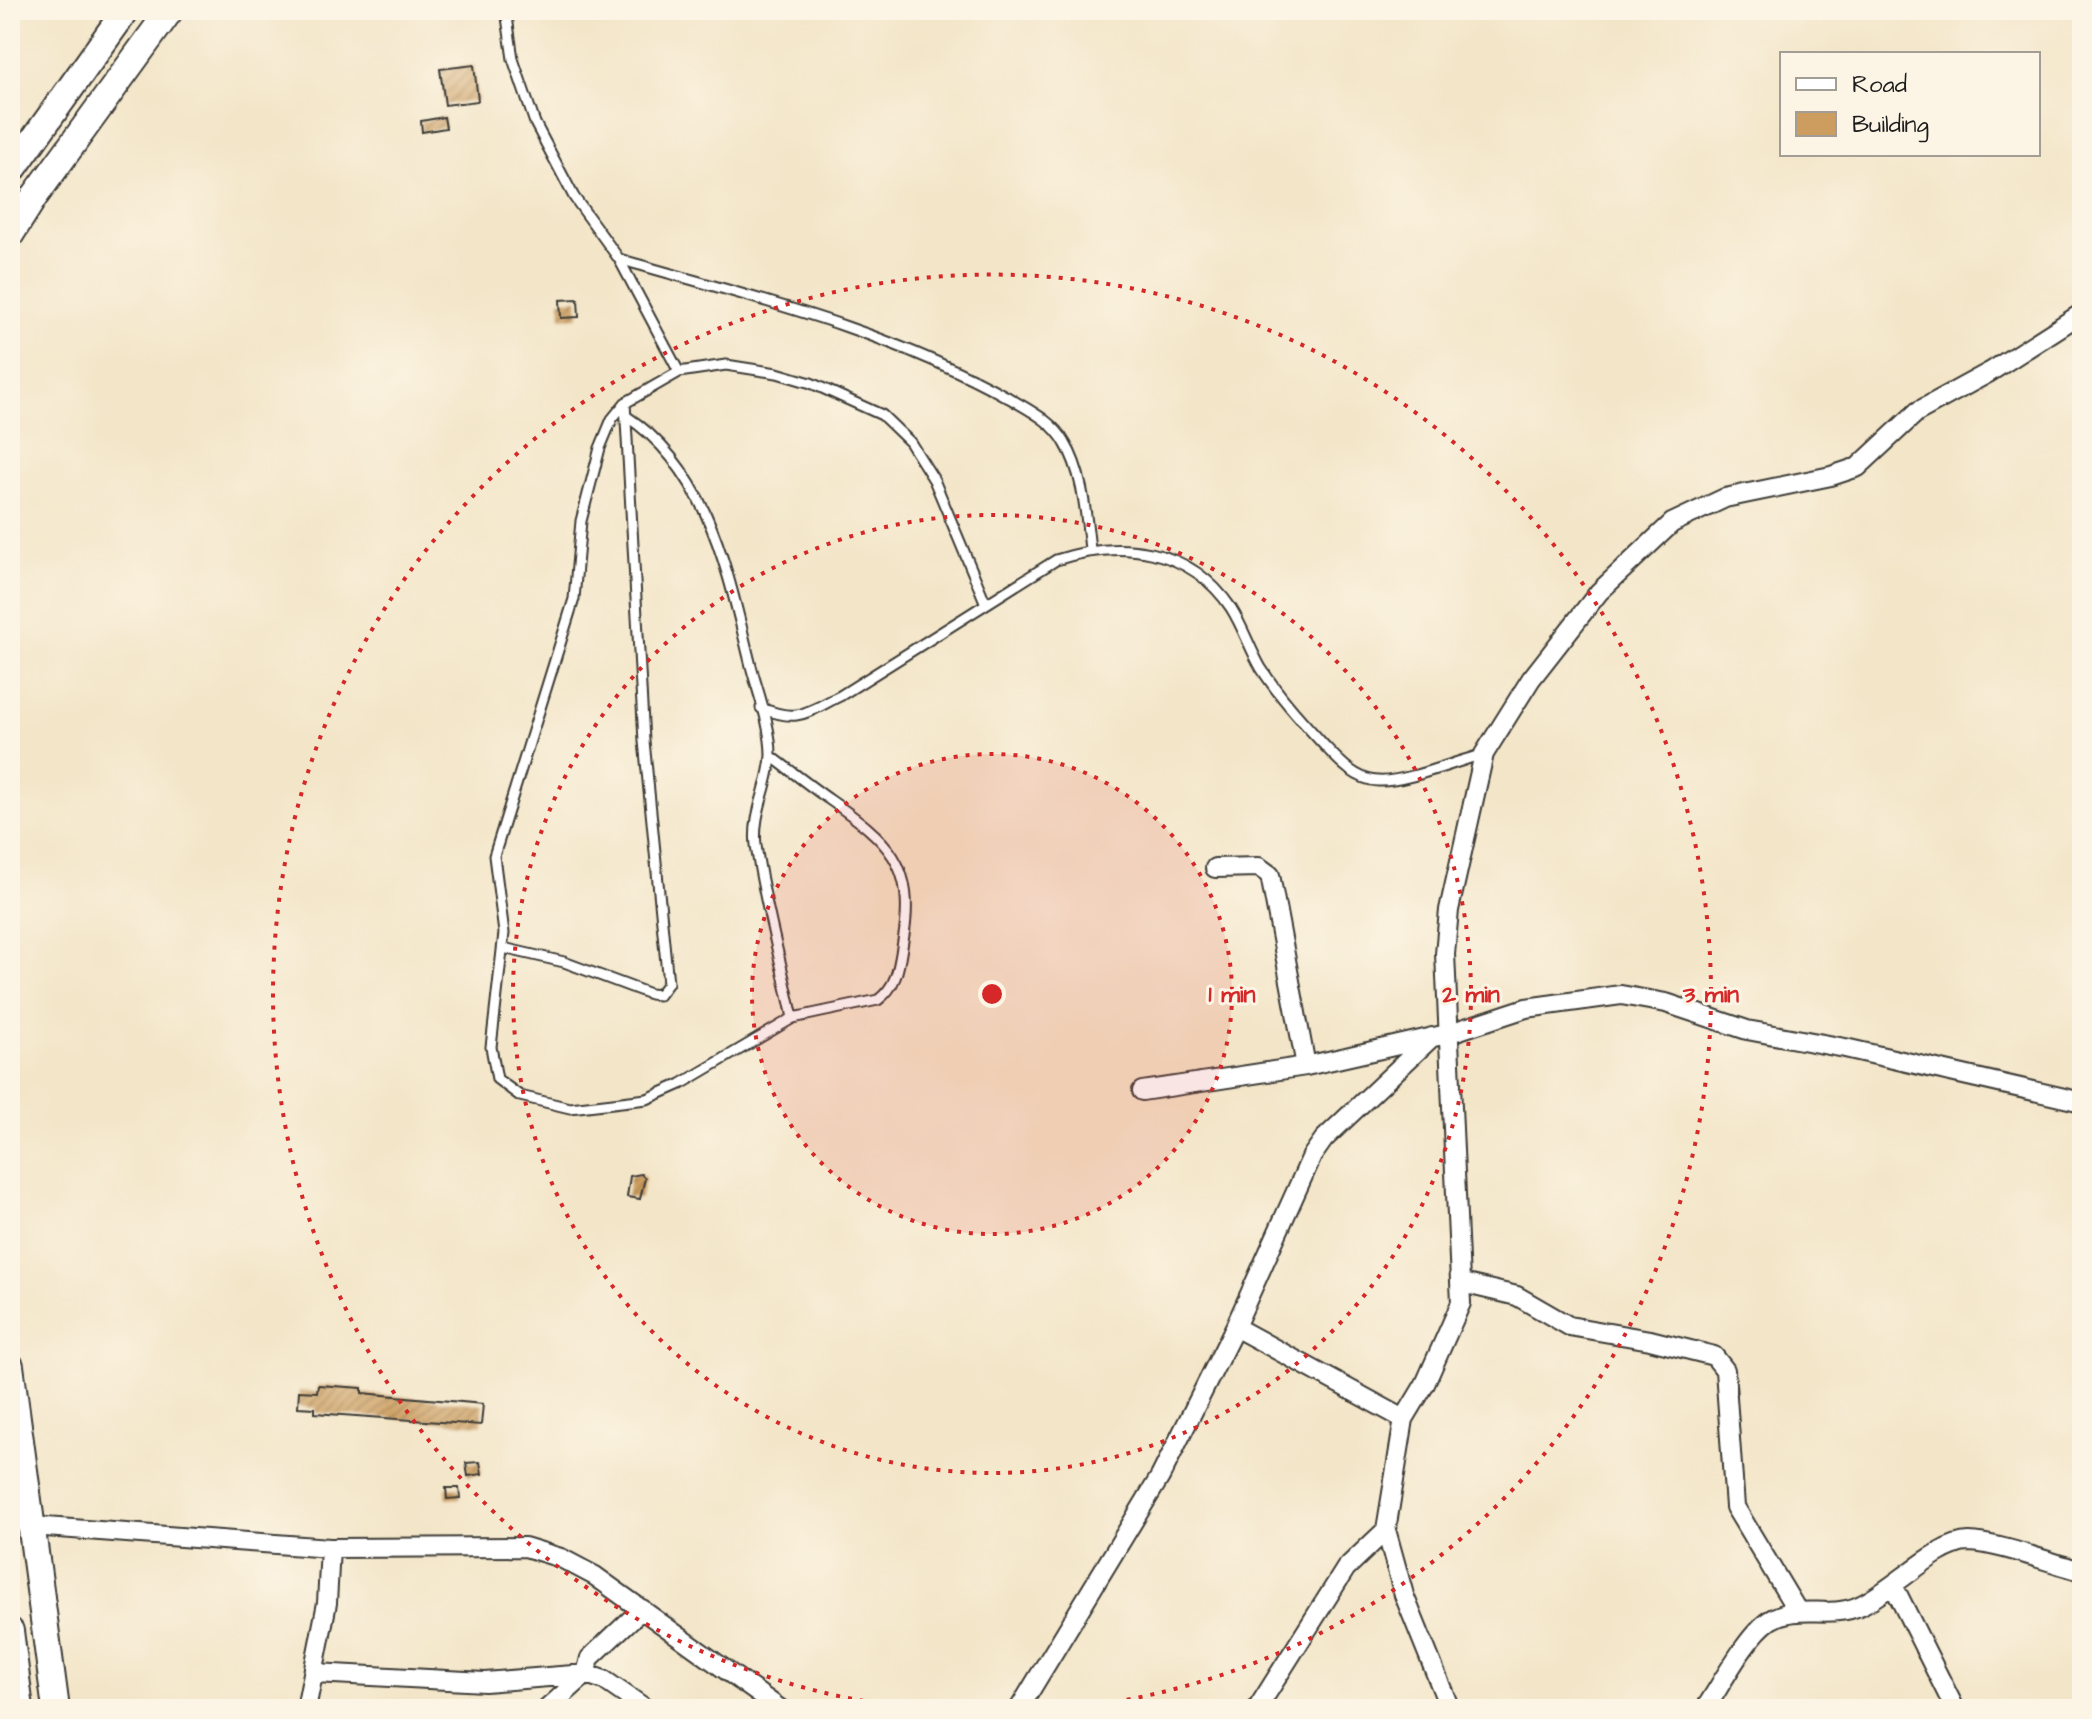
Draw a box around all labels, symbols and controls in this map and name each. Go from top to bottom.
legend [1780,52,2040,156]
text: Road [1852,68,1907,102]
text: Building [1852,108,1929,143]
text: 1 min [1209,978,1256,1012]
text: 2 min [1441,978,1500,1012]
text: 3 min [1682,978,1739,1012]
centre of rings [978,980,1006,1008]

